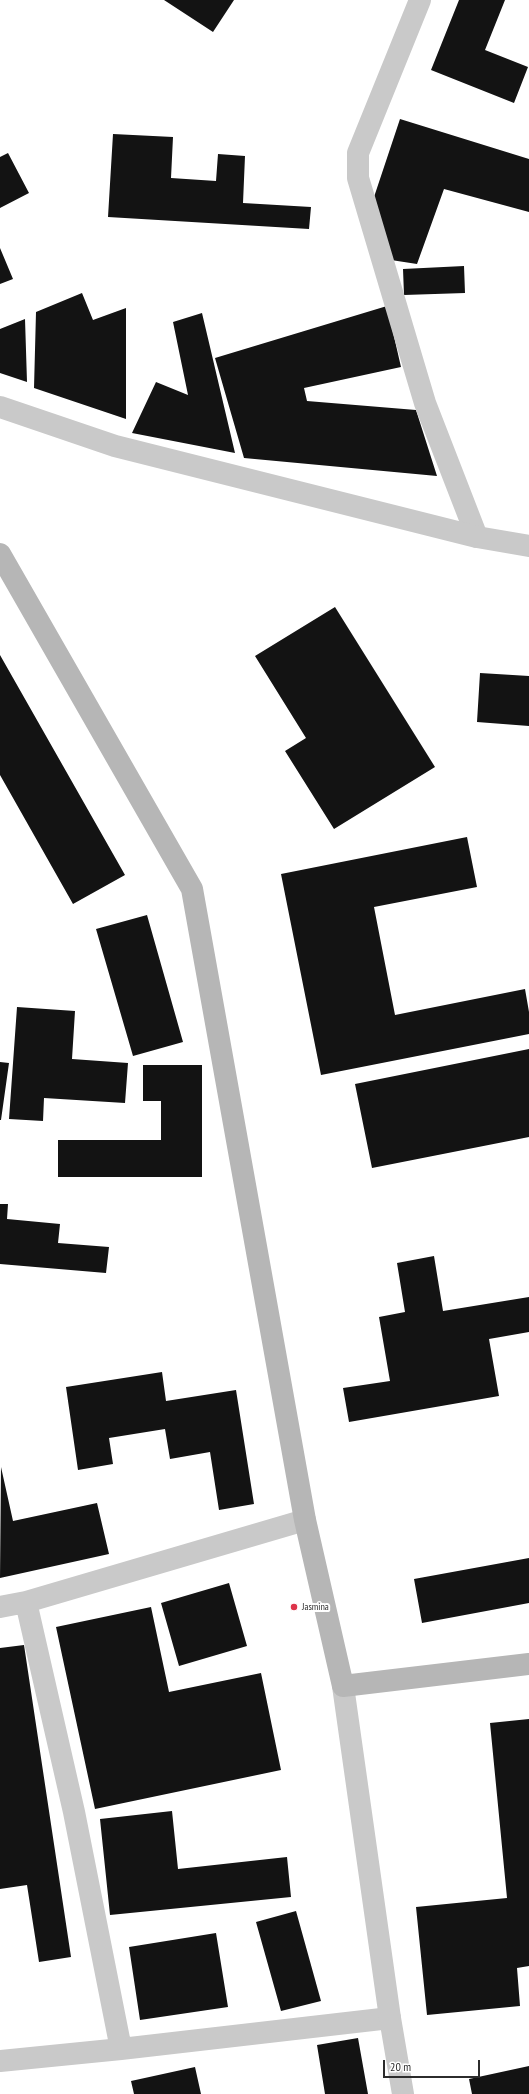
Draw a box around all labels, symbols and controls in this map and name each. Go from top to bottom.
place label: Jasmina [302,1601,329,1613]
marker: Jasmina [289,1602,299,1612]
scale bar [385,2052,482,2078]
text: 20 m [390,2059,411,2074]

